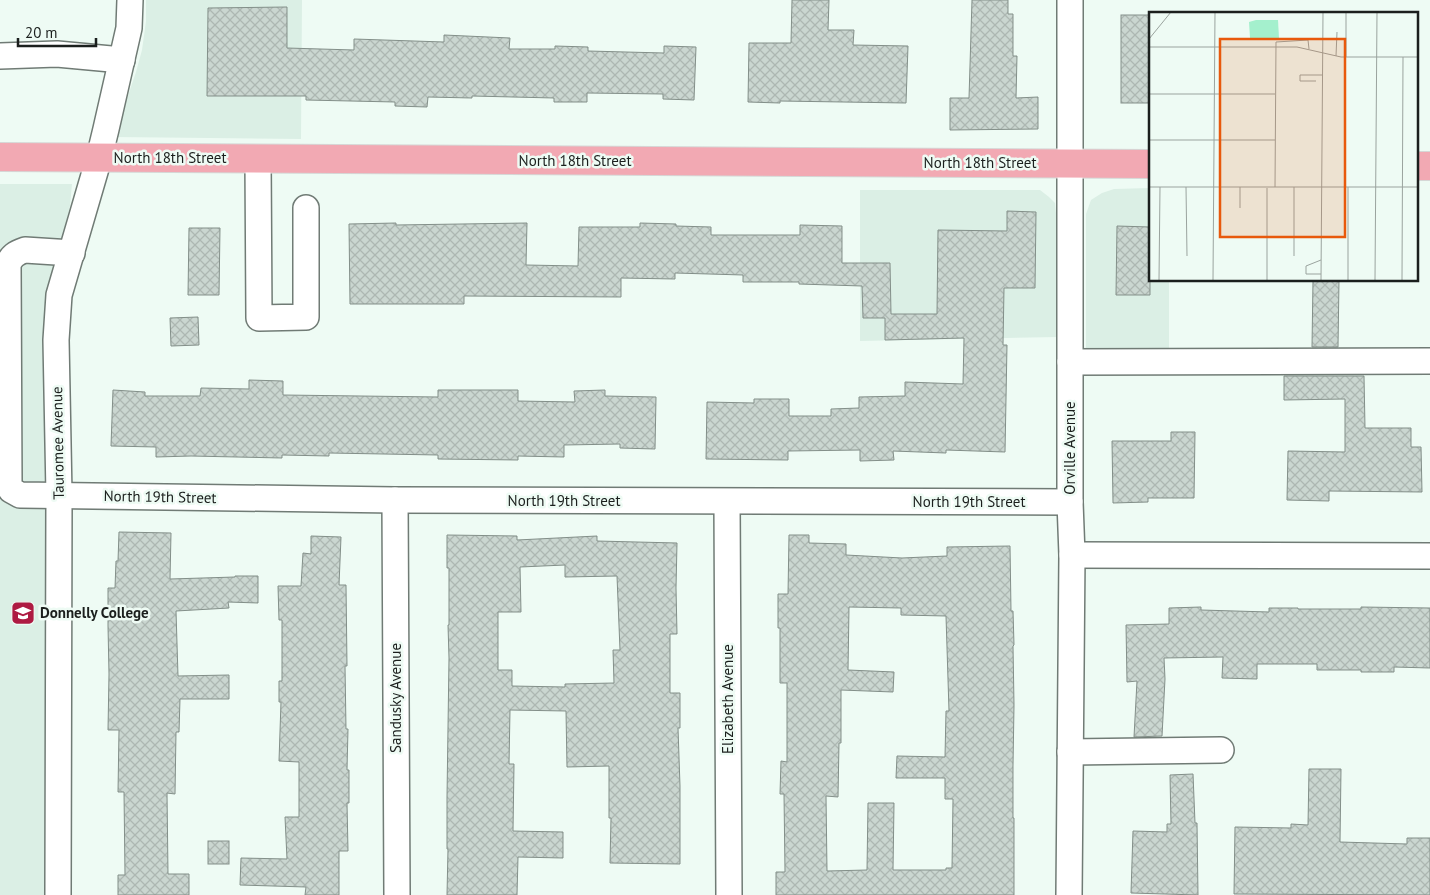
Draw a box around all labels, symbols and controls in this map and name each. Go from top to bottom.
inset map [1149,12,1418,281]
scale bar [18,15,95,47]
text: 20 m [25,23,58,42]
street label: North 18th Street [114,148,226,167]
street label: North 18th Street [519,151,631,170]
street label: North 18th Street [924,153,1036,172]
street label: Tauromee Avenue [47,386,68,500]
street label: Orville Avenue [1060,401,1079,495]
street label: North 19th Street [103,486,217,507]
street label: North 19th Street [508,491,620,510]
street label: North 19th Street [913,492,1025,511]
school or university icon: Donnelly College [10,600,36,626]
place label: Donnelly College [40,603,149,622]
street label: Sandusky Avenue [386,643,405,753]
street label: Elizabeth Avenue [718,644,737,754]

